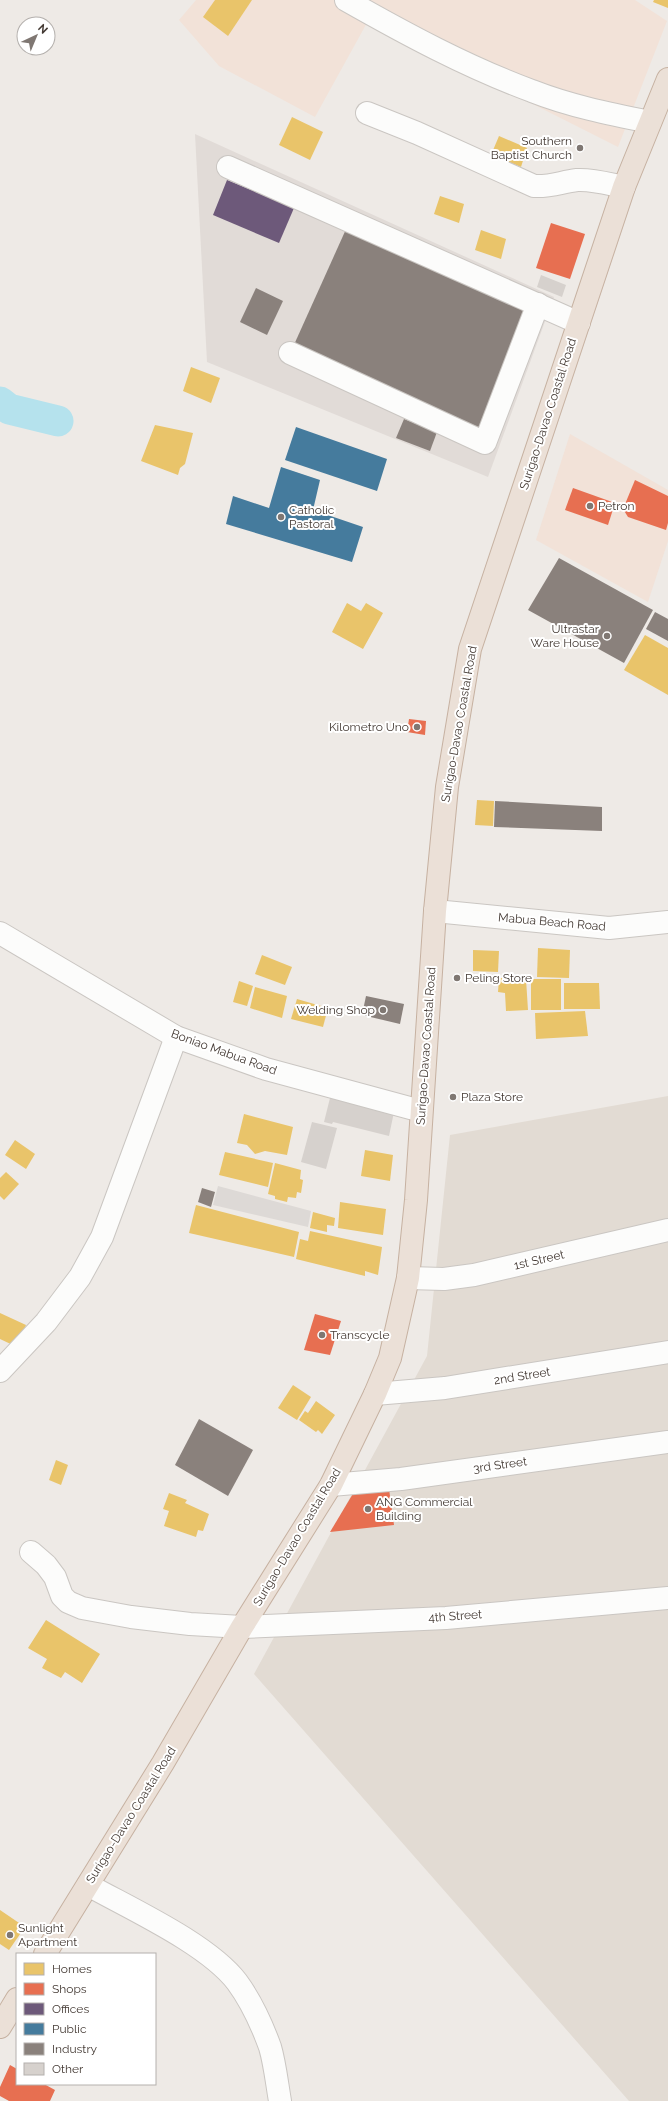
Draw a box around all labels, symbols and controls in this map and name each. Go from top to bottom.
north arrow [16,16,56,56]
text: N [35,22,50,37]
place label: Southern Baptist Church [491,134,572,162]
marker: Southern Baptist Church [575,143,585,153]
street label: Surigao-Davao Coastal Road [517,337,579,491]
place label: Petron [598,499,635,513]
marker: Petron [585,501,595,511]
place label: Catholic Pastoral [289,503,335,531]
marker: Catholic Pastoral [276,512,286,522]
place label: Ultrastar Ware House [531,622,600,650]
marker: Ultrastar Ware House [602,631,612,641]
street label: Surigao-Davao Coastal Road [438,645,480,803]
place label: Kilometro Uno [329,720,409,734]
marker: Kilometro Uno [412,722,422,732]
street label: Mabua Beach Road [498,910,606,934]
street label: Surigao-Davao Coastal Road [413,967,439,1125]
place label: Peling Store [465,971,532,985]
marker: Peling Store [452,973,462,983]
place label: Welding Shop [297,1003,375,1017]
marker: Welding Shop [378,1005,388,1015]
street label: Boniao Mabua Road [169,1026,279,1078]
place label: Plaza Store [461,1090,523,1104]
marker: Plaza Store [448,1092,458,1102]
street label: 1st Street [512,1247,566,1273]
place label: Transcycle [330,1328,389,1342]
marker: Transcycle [317,1330,327,1340]
street label: 2nd Street [493,1365,551,1387]
street label: 3rd Street [472,1454,528,1476]
street label: Surigao-Davao Coastal Road [250,1466,344,1608]
place label: ANG Commercial Building [376,1495,473,1523]
marker: ANG Commercial Building [363,1504,373,1514]
street label: 4th Street [428,1607,482,1625]
street label: Surigao-Davao Coastal Road [83,1744,179,1886]
place label: Sunlight Apartment [18,1921,77,1949]
marker: Sunlight Apartment [5,1930,15,1940]
legend [16,1953,156,2085]
text: Homes [52,1962,92,1976]
text: Shops [52,1982,87,1996]
text: Offices [52,2002,89,2016]
text: Public [52,2022,87,2036]
text: Industry [52,2042,98,2056]
text: Other [52,2062,84,2076]

